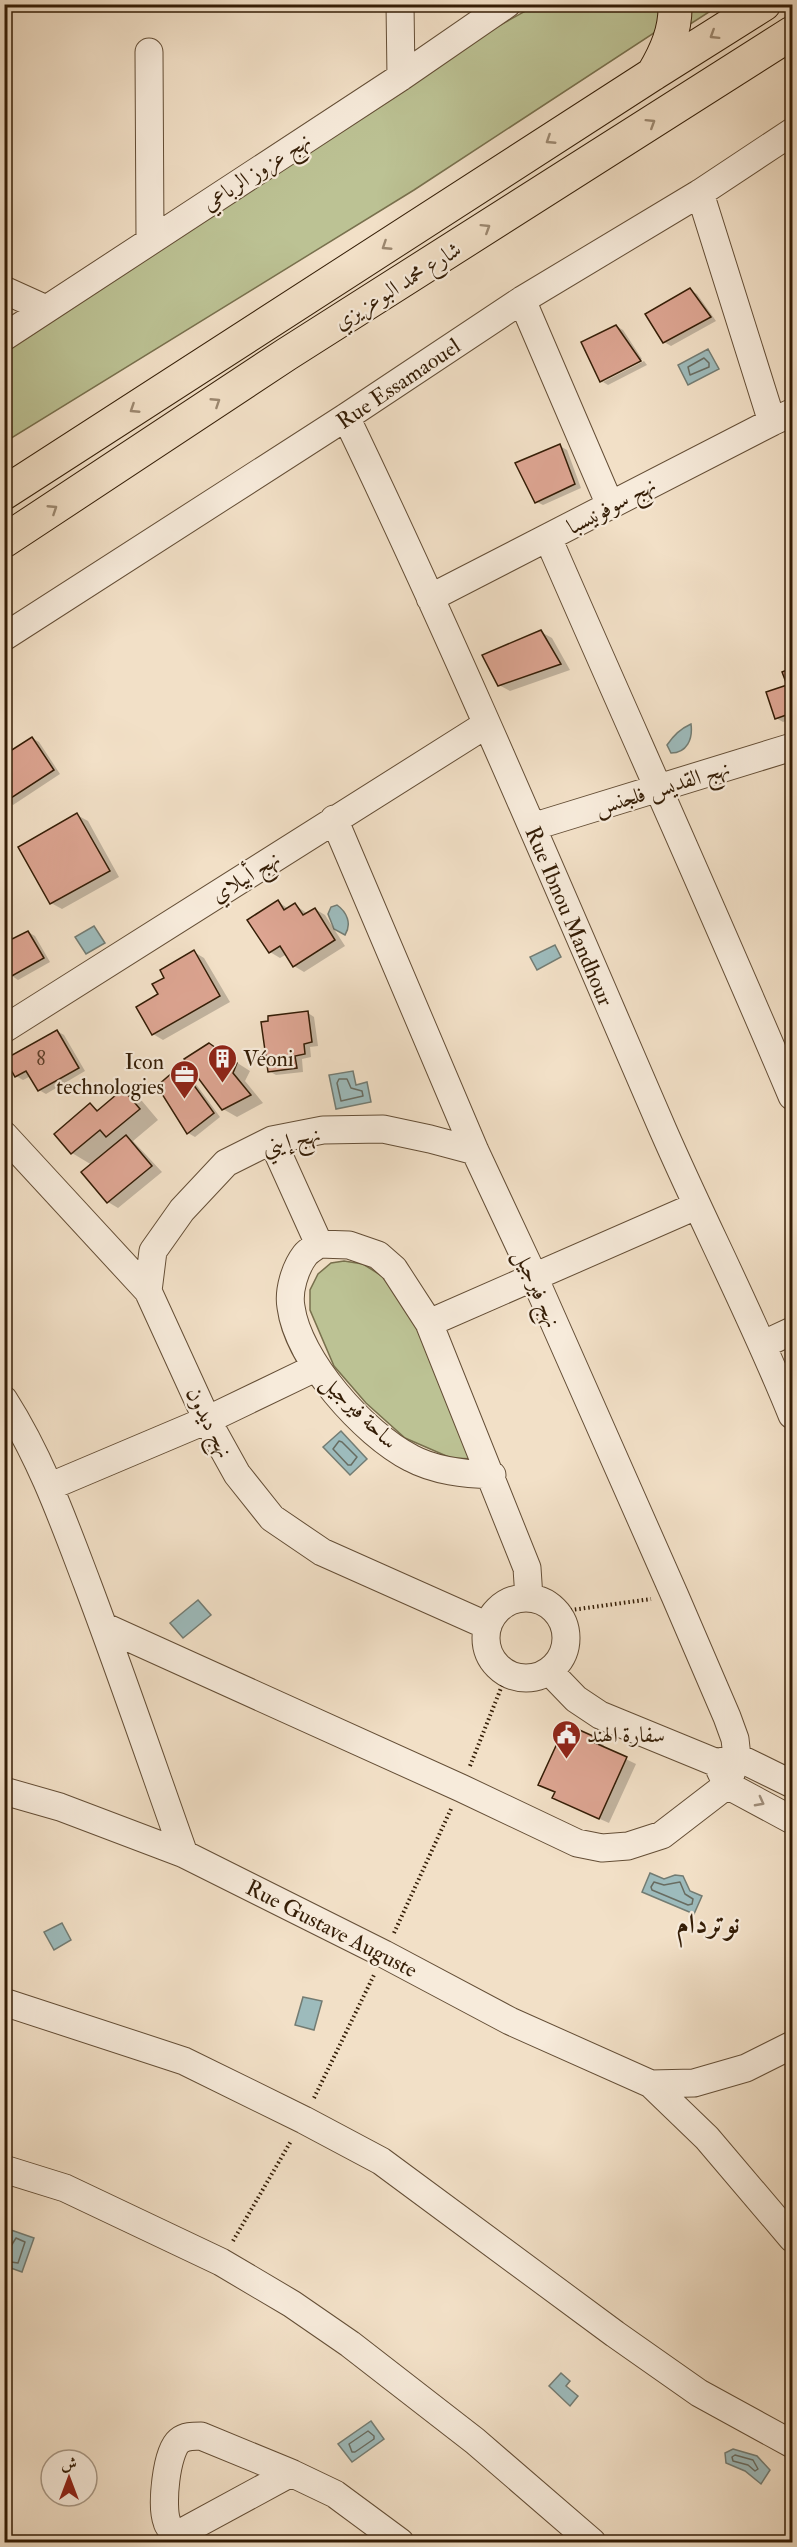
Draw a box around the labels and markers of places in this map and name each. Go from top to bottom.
building icon: Véoni [206,1042,238,1084]
place label: Véoni [243,1045,294,1073]
place label: Icon technologies [56,1048,164,1101]
office icon: Icon technologies [169,1058,201,1100]
public building icon: سفارة الهند [550,1718,582,1760]
place label: سفارة الهند [587,1721,665,1749]

